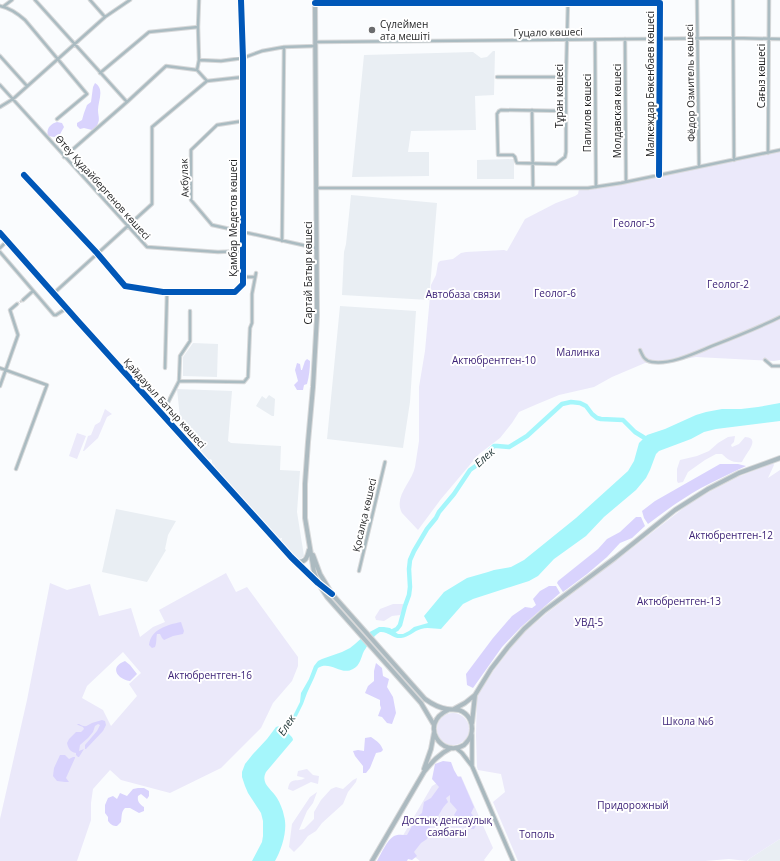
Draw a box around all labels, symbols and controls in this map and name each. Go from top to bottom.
street label: Малкеждар Бөкенбаев көшесі [643,11,657,157]
place label: Сүлеймен ата мешіті [380,17,430,43]
street label: Гуцало көшесі [513,24,583,40]
street label: Фёдор Озмитель көшесі [682,24,698,142]
marker: Сүлеймен ата мешіті [367,25,377,35]
street label: Сағыз көшесі [754,44,768,108]
street label: Тұран көшесі [552,64,566,128]
street label: Молдавская көшесі [610,64,624,158]
street label: Папилов көшесі [580,74,594,152]
street label: Өтеу Құдайбергенов көшесі [52,132,154,242]
street label: Акбулак [176,157,192,198]
street label: Қамбар Медетов көшесі [226,159,240,277]
park label: Геолог-5 [613,216,655,230]
street label: Сартай Батыр көшесі [301,222,315,324]
park label: Геолог-2 [707,277,749,291]
park label: Геолог-6 [534,286,576,300]
park label: Автобаза связи [426,287,500,301]
park label: Малинка [556,345,600,359]
park label: Актюбрентген-10 [452,353,536,367]
street label: Қайдауыл Батыр көшесі [121,355,209,451]
water label: Елек [471,443,498,470]
street label: Қосалқа көшесі [349,477,379,553]
park label: Актюбрентген-12 [689,528,773,542]
park label: Актюбрентген-13 [637,594,721,608]
park label: УВД-5 [575,615,603,629]
park label: Актюбрентген-16 [168,668,252,682]
water label: Елек [274,711,299,738]
park label: Школа №6 [662,714,714,728]
park label: Придорожный [597,798,669,812]
park label: Достық денсаулық саябағы [402,813,493,839]
park label: Тополь [519,827,555,841]

